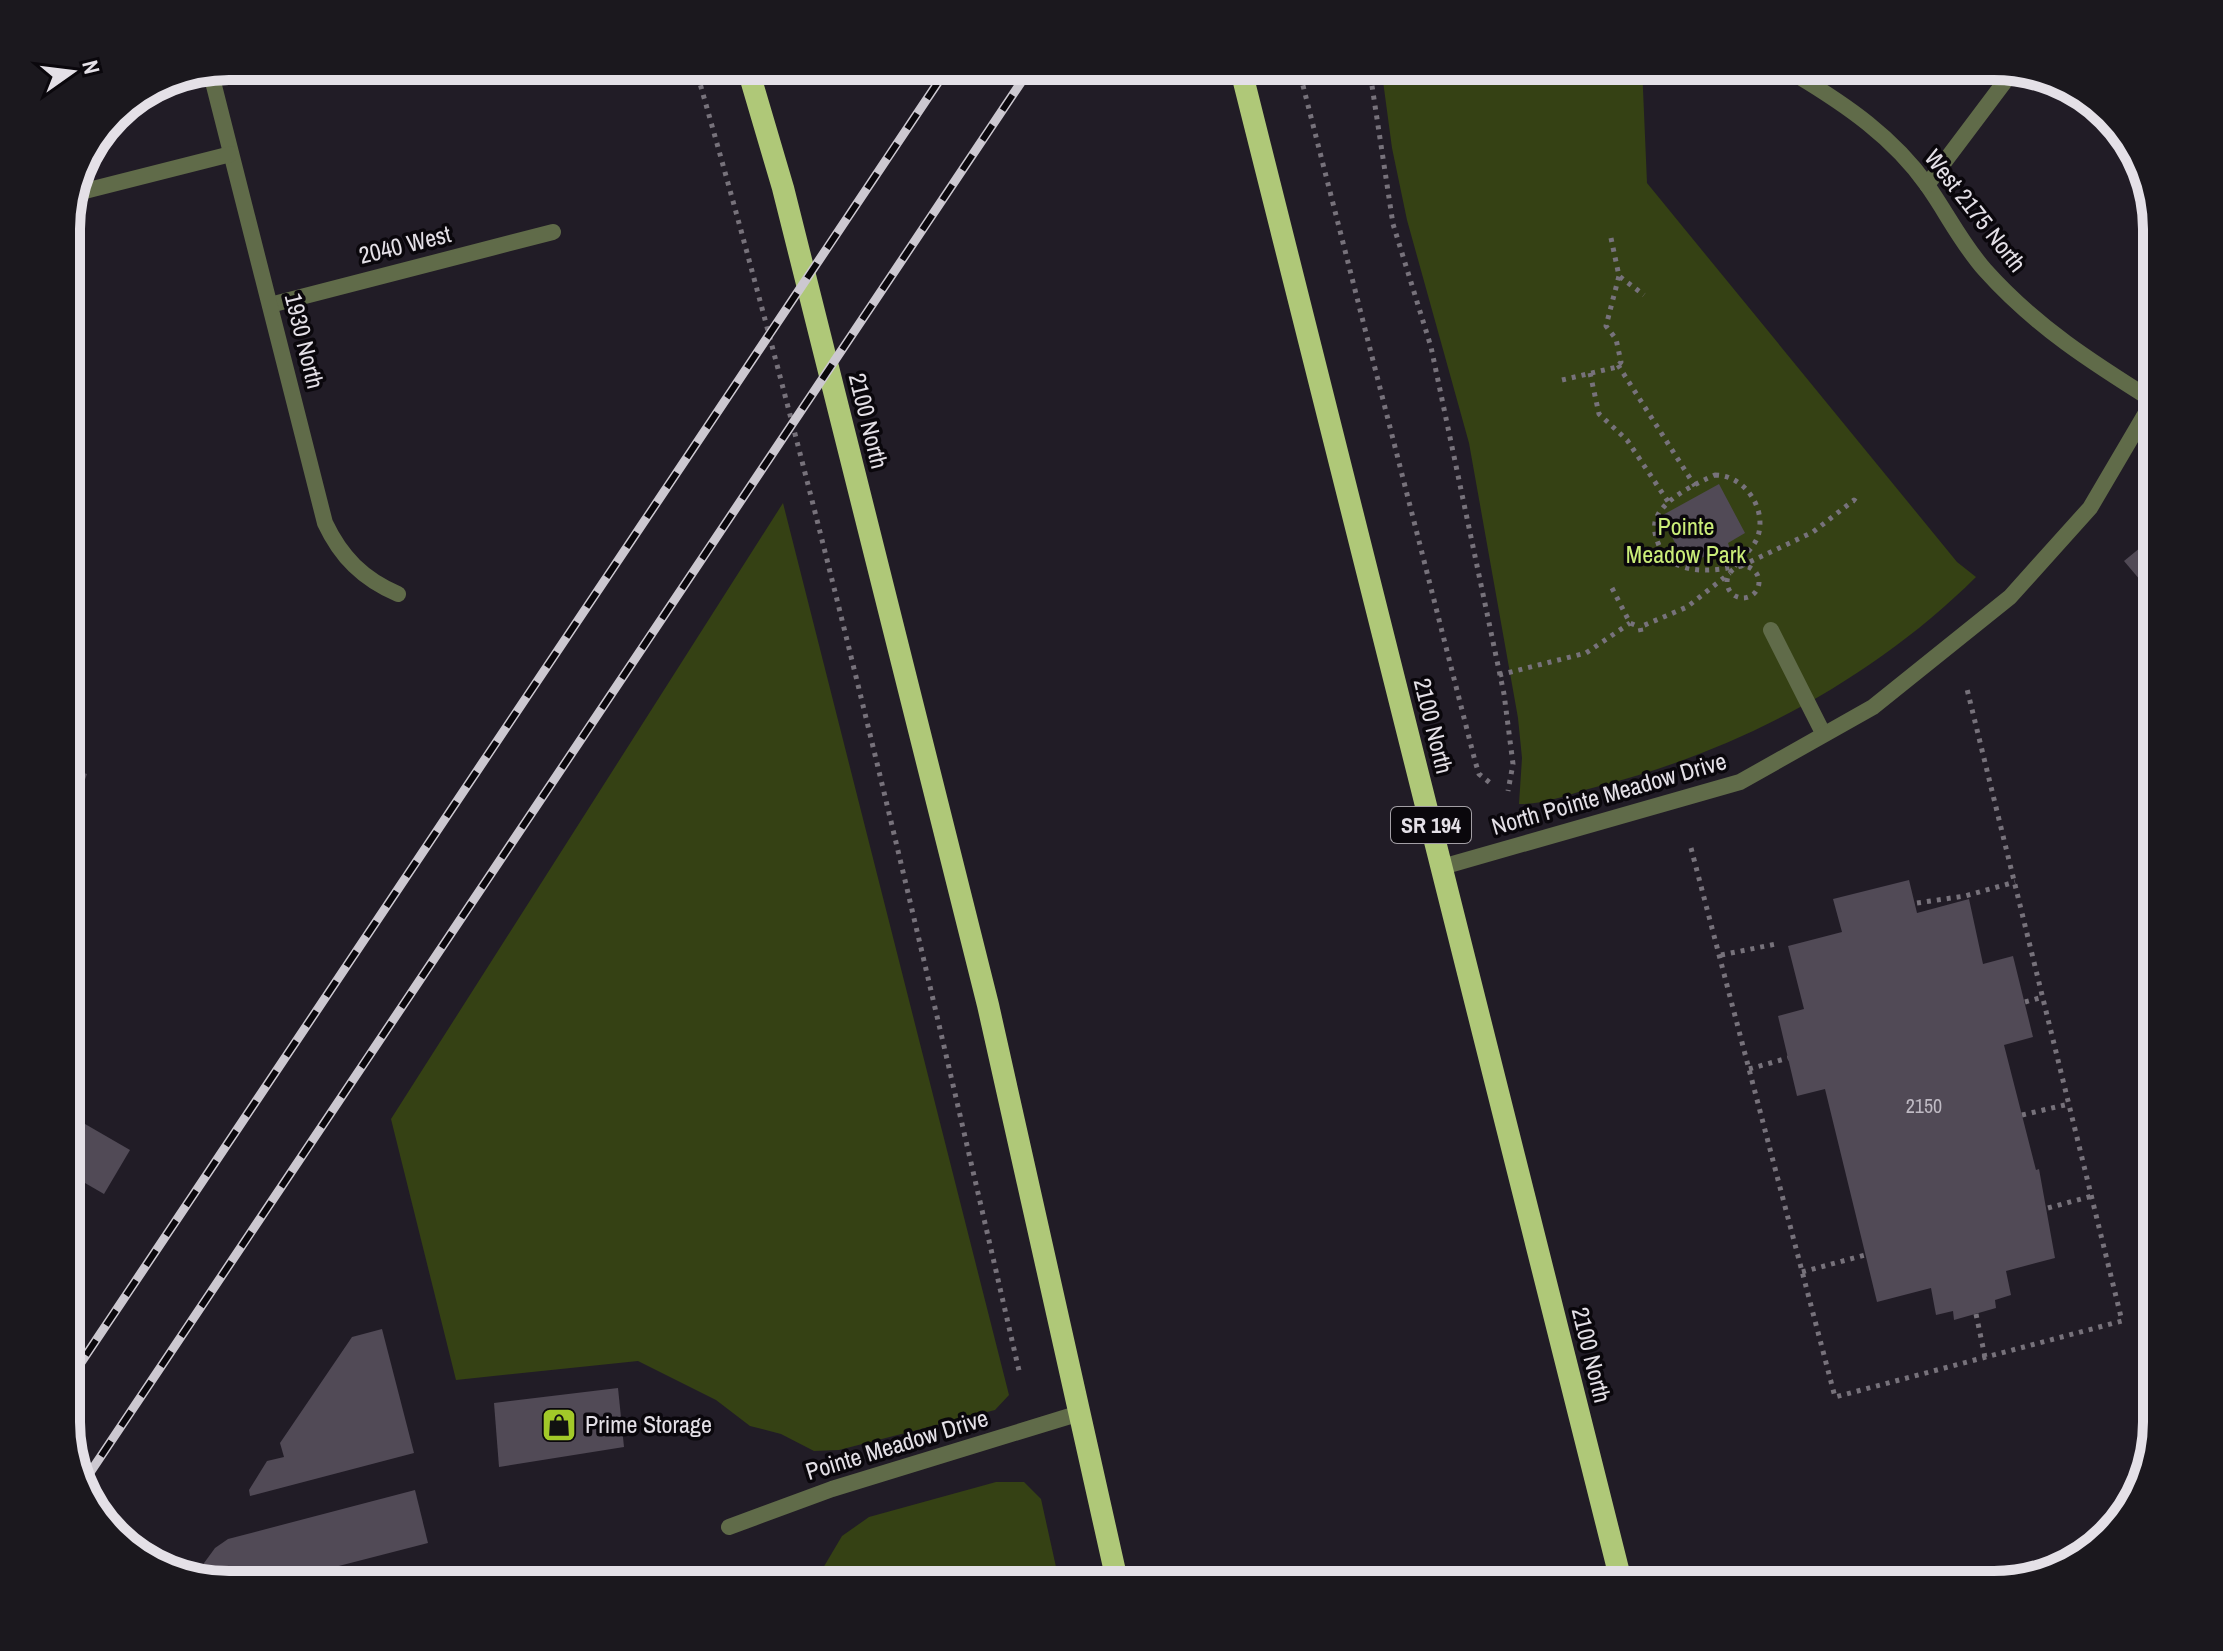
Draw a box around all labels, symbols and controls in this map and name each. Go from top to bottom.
north arrow [32,32,112,112]
text: N [75,57,108,77]
street label: West 2175 North [1918,142,2034,278]
street label: 2040 West [355,217,455,271]
street label: 1930 North [278,290,332,392]
street label: 2100 North [842,370,896,472]
park label: Pointe Meadow Park [1626,510,1746,570]
street label: 2100 North [1407,675,1461,777]
street label: North Pointe Meadow Drive [1488,744,1730,842]
road number: SR 194 [1391,807,1471,843]
house number: 2150 [1906,1092,1942,1119]
street label: 2100 North [1565,1304,1619,1406]
street label: Pointe Meadow Drive [802,1401,992,1487]
shop icon: Prime Storage [540,1406,578,1444]
place label: Prime Storage [585,1408,712,1440]

